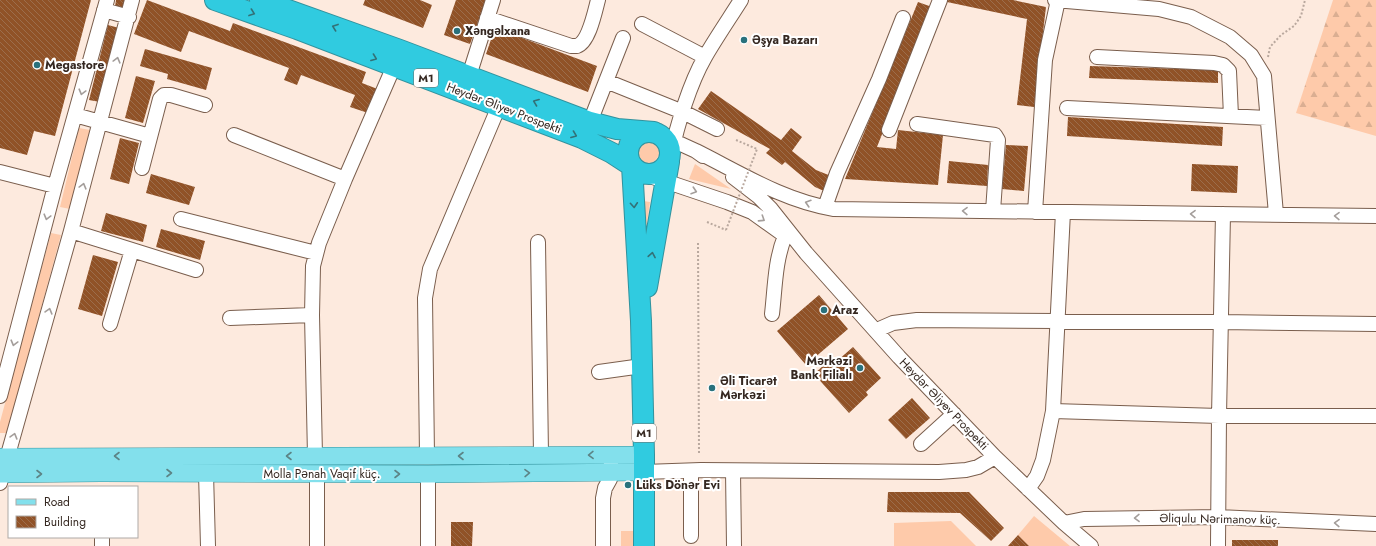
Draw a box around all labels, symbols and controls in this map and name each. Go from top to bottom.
one-way arrow [248,8,255,17]
place label: Xəngəlxana [465,22,530,40]
one-way arrow [332,23,339,32]
marker: Xəngəlxana [452,26,462,36]
place label: Əşya Bazarı [752,31,818,49]
marker: Əşya Bazarı [739,35,749,45]
one-way arrow [370,53,377,62]
place label: Megastore [45,56,104,74]
one-way arrow [112,57,121,64]
marker: Megastore [32,60,42,70]
road number: M1 [414,69,438,87]
street label: Heydər Əliyev Prospekti [444,78,564,138]
one-way arrow [78,88,87,95]
one-way arrow [532,98,539,106]
one-way arrow [570,130,577,138]
one-way arrow [79,183,87,189]
one-way arrow [690,186,697,195]
one-way arrow [804,199,811,208]
one-way arrow [630,202,638,208]
one-way arrow [962,207,968,215]
one-way arrow [1190,210,1196,218]
one-way arrow [1334,212,1340,220]
one-way arrow [43,213,52,220]
one-way arrow [758,214,765,222]
one-way arrow [648,252,656,258]
place label: Araz [831,301,859,319]
marker: Araz [819,305,829,315]
one-way arrow [44,308,53,315]
one-way arrow [10,339,19,346]
place label: Mərkəzi Bank Filialı [791,352,852,384]
street label: Heydər Əliyev Prospekti [895,354,993,454]
marker: Mərkəzi Bank Filialı [855,363,865,373]
place label: Əli Ticarət Mərkəzi [720,372,777,404]
marker: Əli Ticarət Mərkəzi [707,383,717,393]
road number: M1 [632,424,656,442]
one-way arrow [9,433,18,440]
one-way arrow [588,451,594,459]
one-way arrow [114,452,120,460]
one-way arrow [286,452,292,460]
one-way arrow [458,452,464,460]
street label: Molla Pənah Vaqif küç. [264,465,380,483]
one-way arrow [166,469,172,477]
one-way arrow [524,469,530,477]
one-way arrow [36,470,42,478]
one-way arrow [394,470,400,478]
place label: Lüks Dönər Evi [636,476,720,494]
marker: Lüks Dönər Evi [623,480,633,490]
legend [8,486,138,538]
text: Road [44,493,70,511]
street label: Əliqulu Nərimanov küç. [1159,509,1281,529]
text: Building [44,513,86,531]
one-way arrow [1134,514,1140,522]
one-way arrow [1334,518,1340,527]

